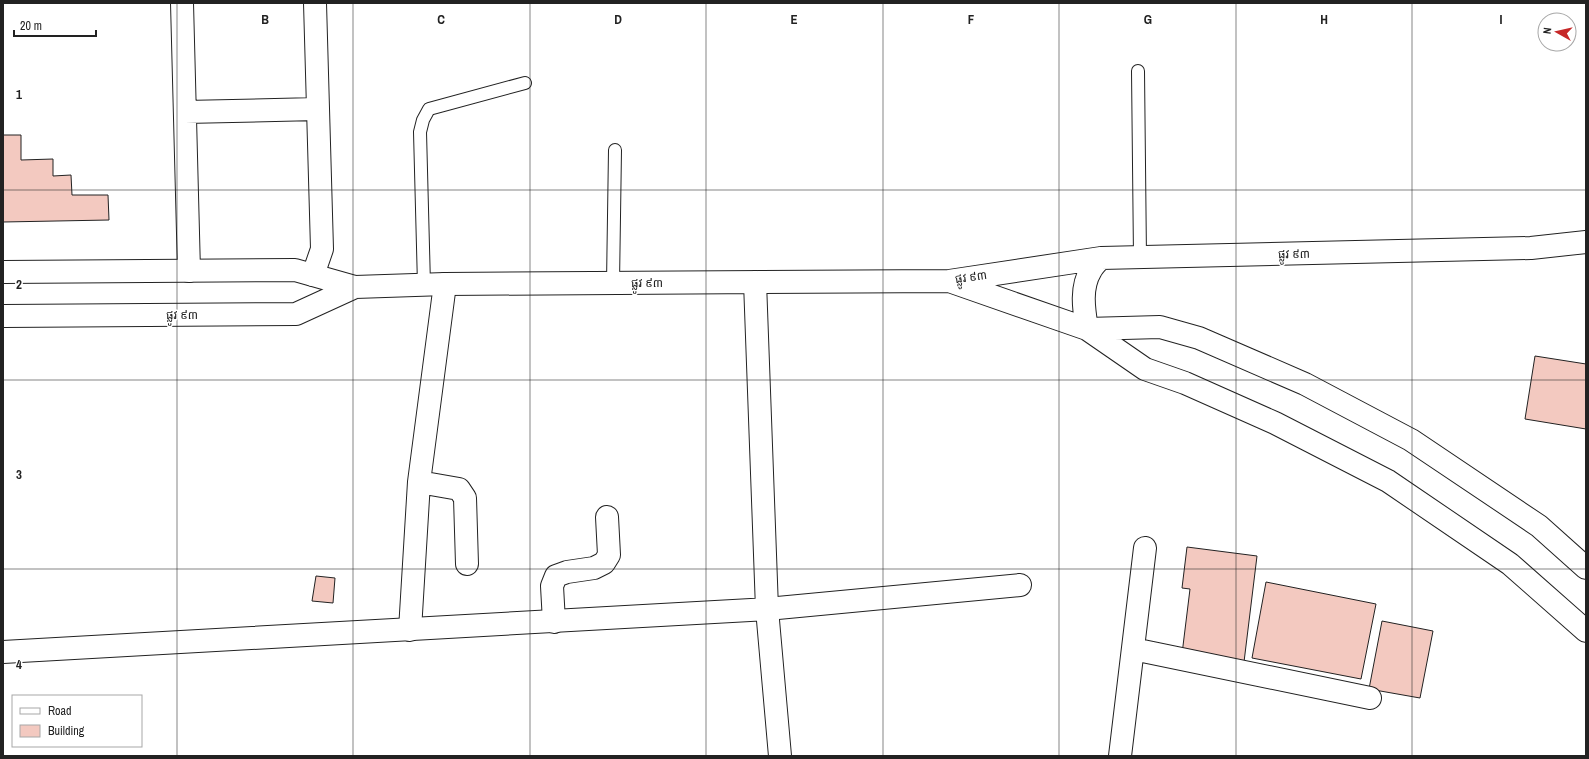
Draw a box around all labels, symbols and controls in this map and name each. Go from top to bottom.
text: B [261,11,269,28]
text: C [437,11,445,28]
text: D [614,11,622,28]
text: E [790,11,798,28]
text: F [968,11,975,28]
text: G [1144,11,1152,28]
text: H [1320,11,1328,28]
text: I [1500,11,1503,28]
scale bar [14,12,96,38]
north arrow [1537,12,1577,52]
text: 20 m [20,18,42,34]
text: N [1540,26,1554,35]
text: 1 [16,86,22,103]
street label: ផ្លូវ ៩៣ [1278,246,1310,265]
street label: ផ្លូវ ៩៣ [954,267,988,290]
street label: ផ្លូវ ៩៣ [631,275,663,294]
text: 2 [16,276,22,293]
street label: ផ្លូវ ៩៣ [166,307,198,326]
text: 3 [16,466,22,483]
text: 4 [16,656,22,673]
legend [12,695,142,747]
text: Road [48,703,72,719]
text: Building [48,723,85,739]

